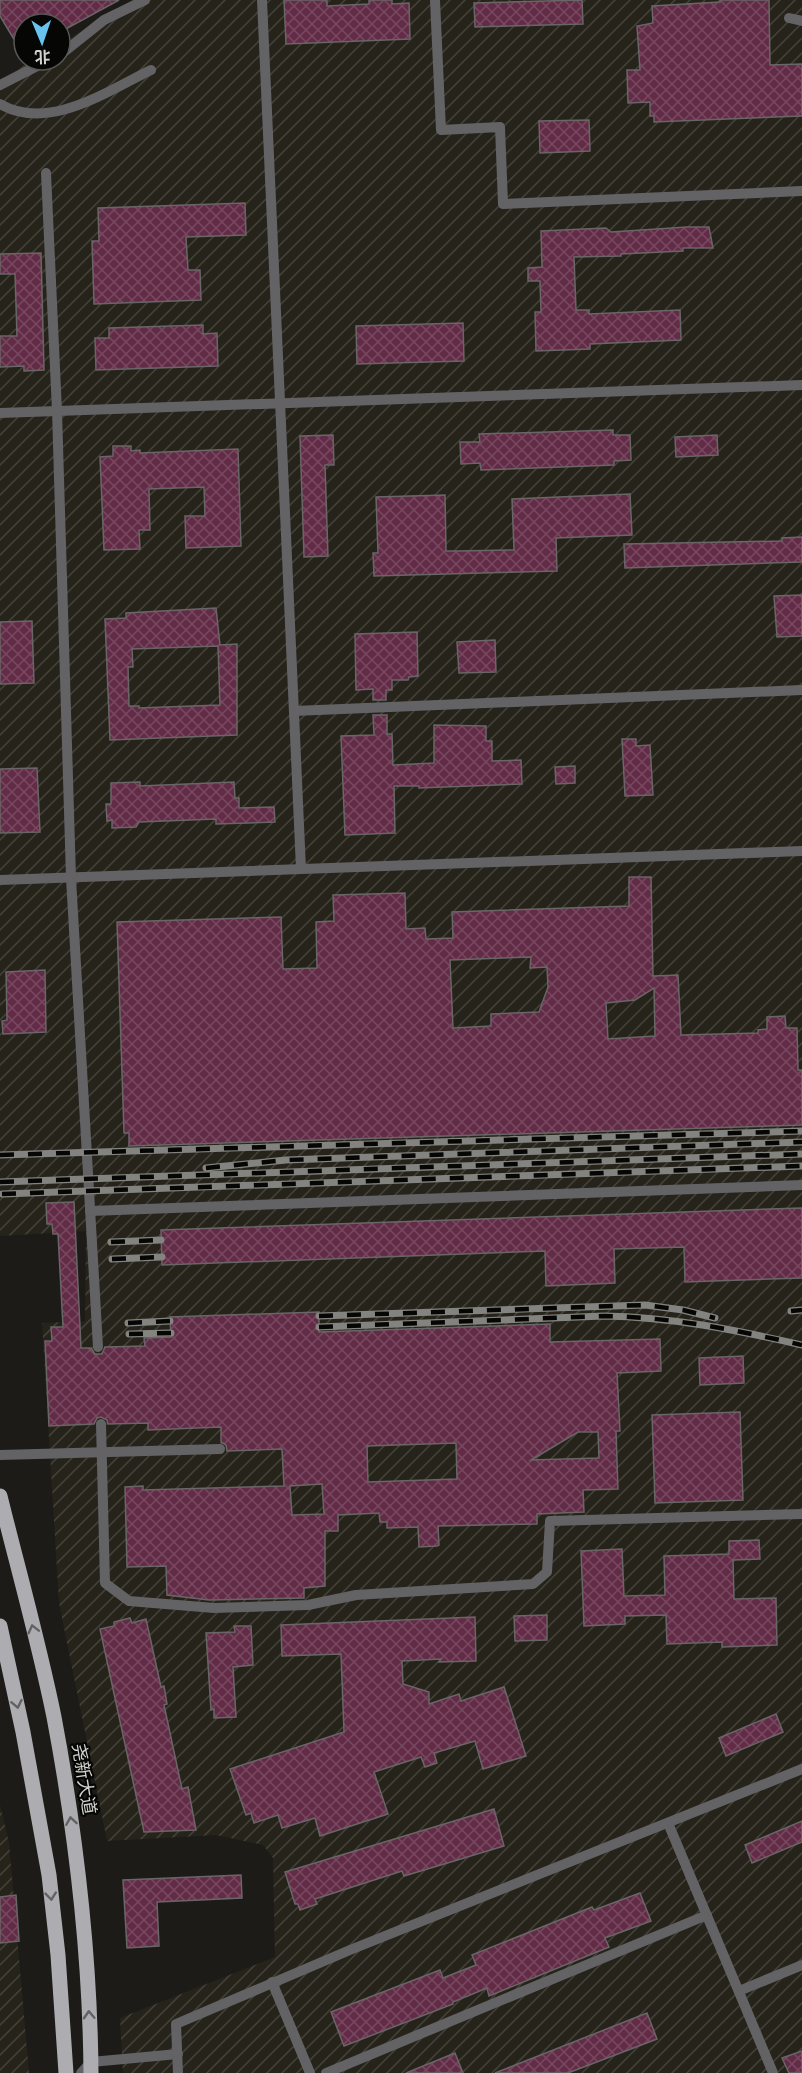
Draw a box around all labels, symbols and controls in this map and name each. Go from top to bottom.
north arrow [12,12,72,72]
text: 北 [34,45,51,67]
one-way arrow [27,1625,40,1635]
one-way arrow [10,1699,23,1709]
street label: 尧新大道 [67,1742,101,1816]
one-way arrow [65,1816,77,1825]
one-way arrow [44,1891,57,1901]
one-way arrow [82,2010,95,2019]

